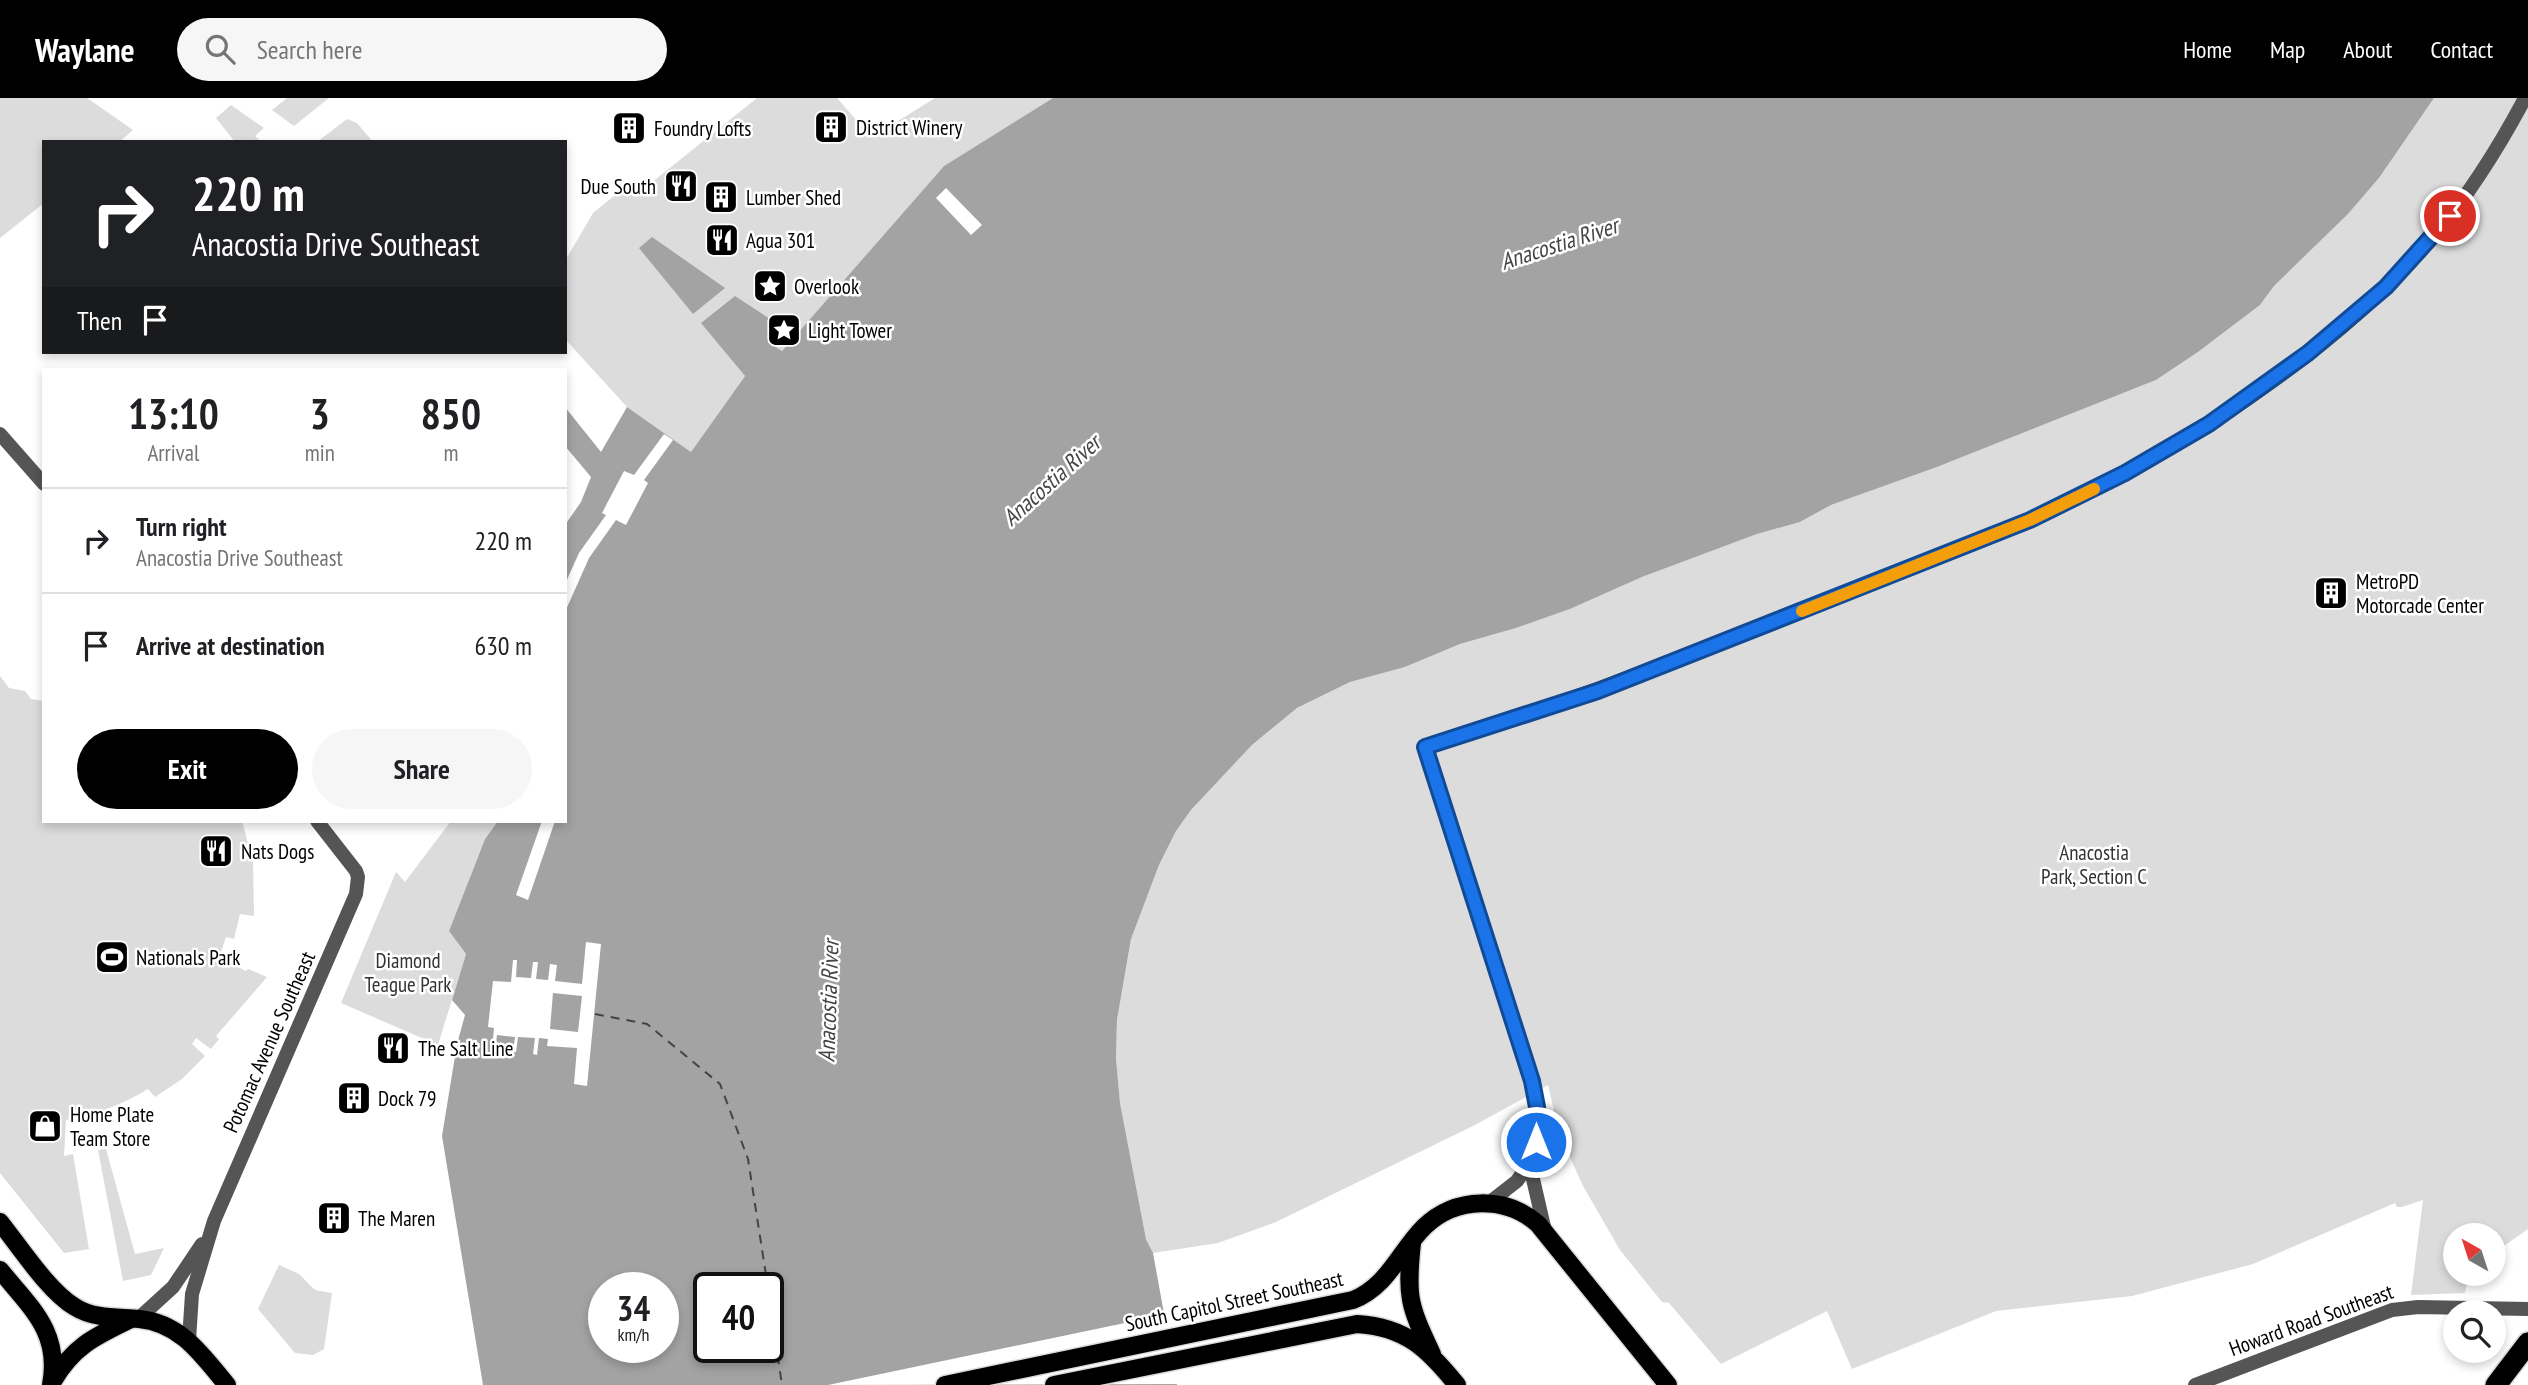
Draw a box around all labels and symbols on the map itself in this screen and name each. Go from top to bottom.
building icon: District Winery [812,108,850,146]
building icon: Foundry Lofts [610,109,648,147]
place label: District Winery [856,114,962,141]
place label: Foundry Lofts [654,115,751,142]
restaurant icon: Due South [662,167,700,205]
place label: Due South [581,173,656,200]
building icon: Lumber Shed [702,178,740,216]
place label: Lumber Shed [746,184,841,211]
pin [2420,186,2480,246]
water label: Anacostia River [1497,209,1625,276]
restaurant icon: Agua 301 [703,221,741,259]
place label: Agua 301 [746,227,815,254]
place icon: Overlook [751,267,789,305]
place label: Overlook [794,273,859,300]
place icon: Light Tower [765,311,803,349]
place label: Light Tower [808,317,892,344]
water label: Anacostia River [996,426,1109,532]
place label: MetroPD Motorcade Center [2356,568,2484,619]
building icon: MetroPD Motorcade Center [2312,574,2350,612]
restaurant icon: Nats Dogs [197,832,235,870]
place label: Nats Dogs [241,838,314,865]
park label: Anacostia Park, Section C [2041,839,2147,890]
water label: Anacostia River [811,936,845,1062]
sports icon: Nationals Park [93,938,131,976]
place label: Nationals Park [136,944,240,971]
street label: Potomac Avenue Southeast [217,947,321,1137]
park label: Diamond Teague Park [365,947,451,998]
restaurant icon: The Salt Line [374,1029,412,1067]
place label: The Salt Line [418,1035,513,1062]
building icon: Dock 79 [335,1079,373,1117]
place label: Dock 79 [378,1085,437,1112]
place label: Home Plate Team Store [70,1101,154,1152]
position arrow [1499,1105,1573,1179]
shop icon: Home Plate Team Store [26,1107,64,1145]
building icon: The Maren [315,1199,353,1237]
place label: The Maren [358,1205,435,1232]
north arrow [2443,1223,2506,1286]
street label: South Capitol Street Southeast [1123,1265,1346,1337]
speed limit sign: 40 [693,1272,784,1363]
street label: Howard Road Southeast [2225,1278,2397,1362]

